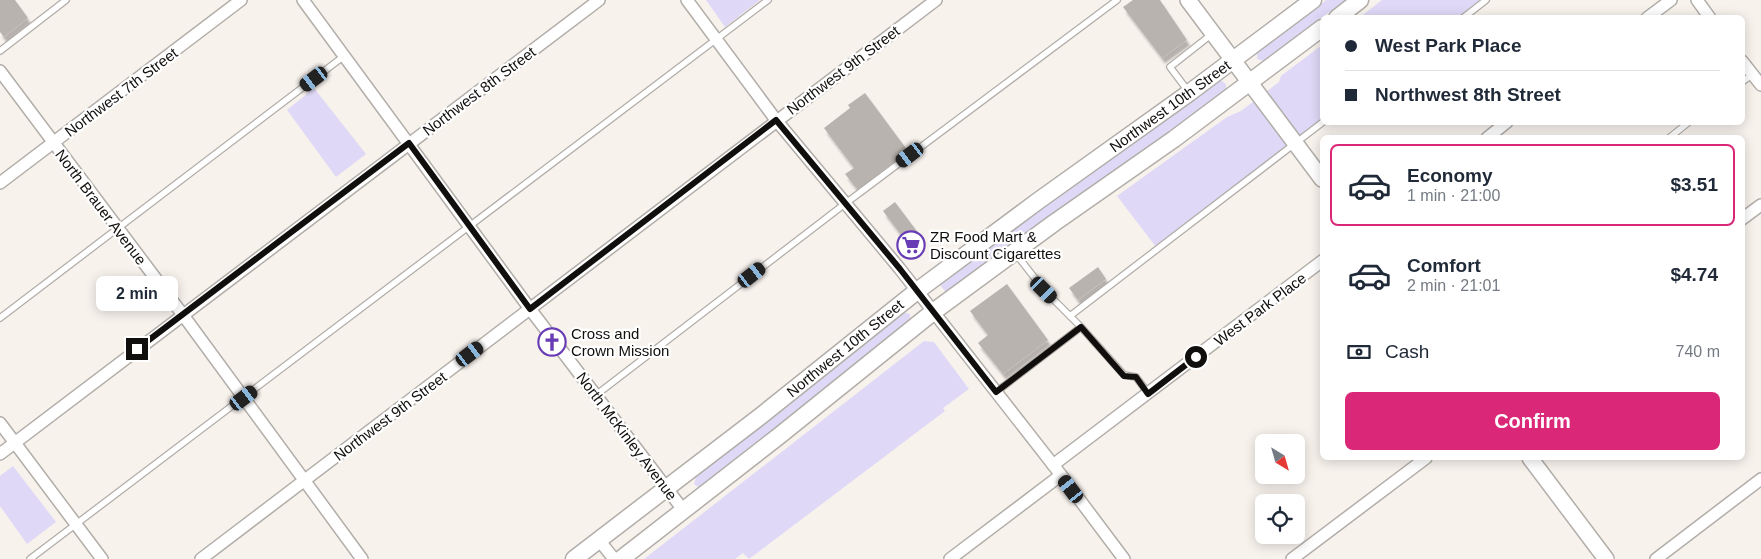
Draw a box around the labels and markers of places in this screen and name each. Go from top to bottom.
place label: ZR Food Mart & Discount Cigarettes [930,228,1061,262]
supermarket icon: ZR Food Mart & Discount Cigarettes [896,230,926,260]
place label: Cross and Crown Mission [571,325,669,359]
church icon: Cross and Crown Mission [537,327,567,357]

